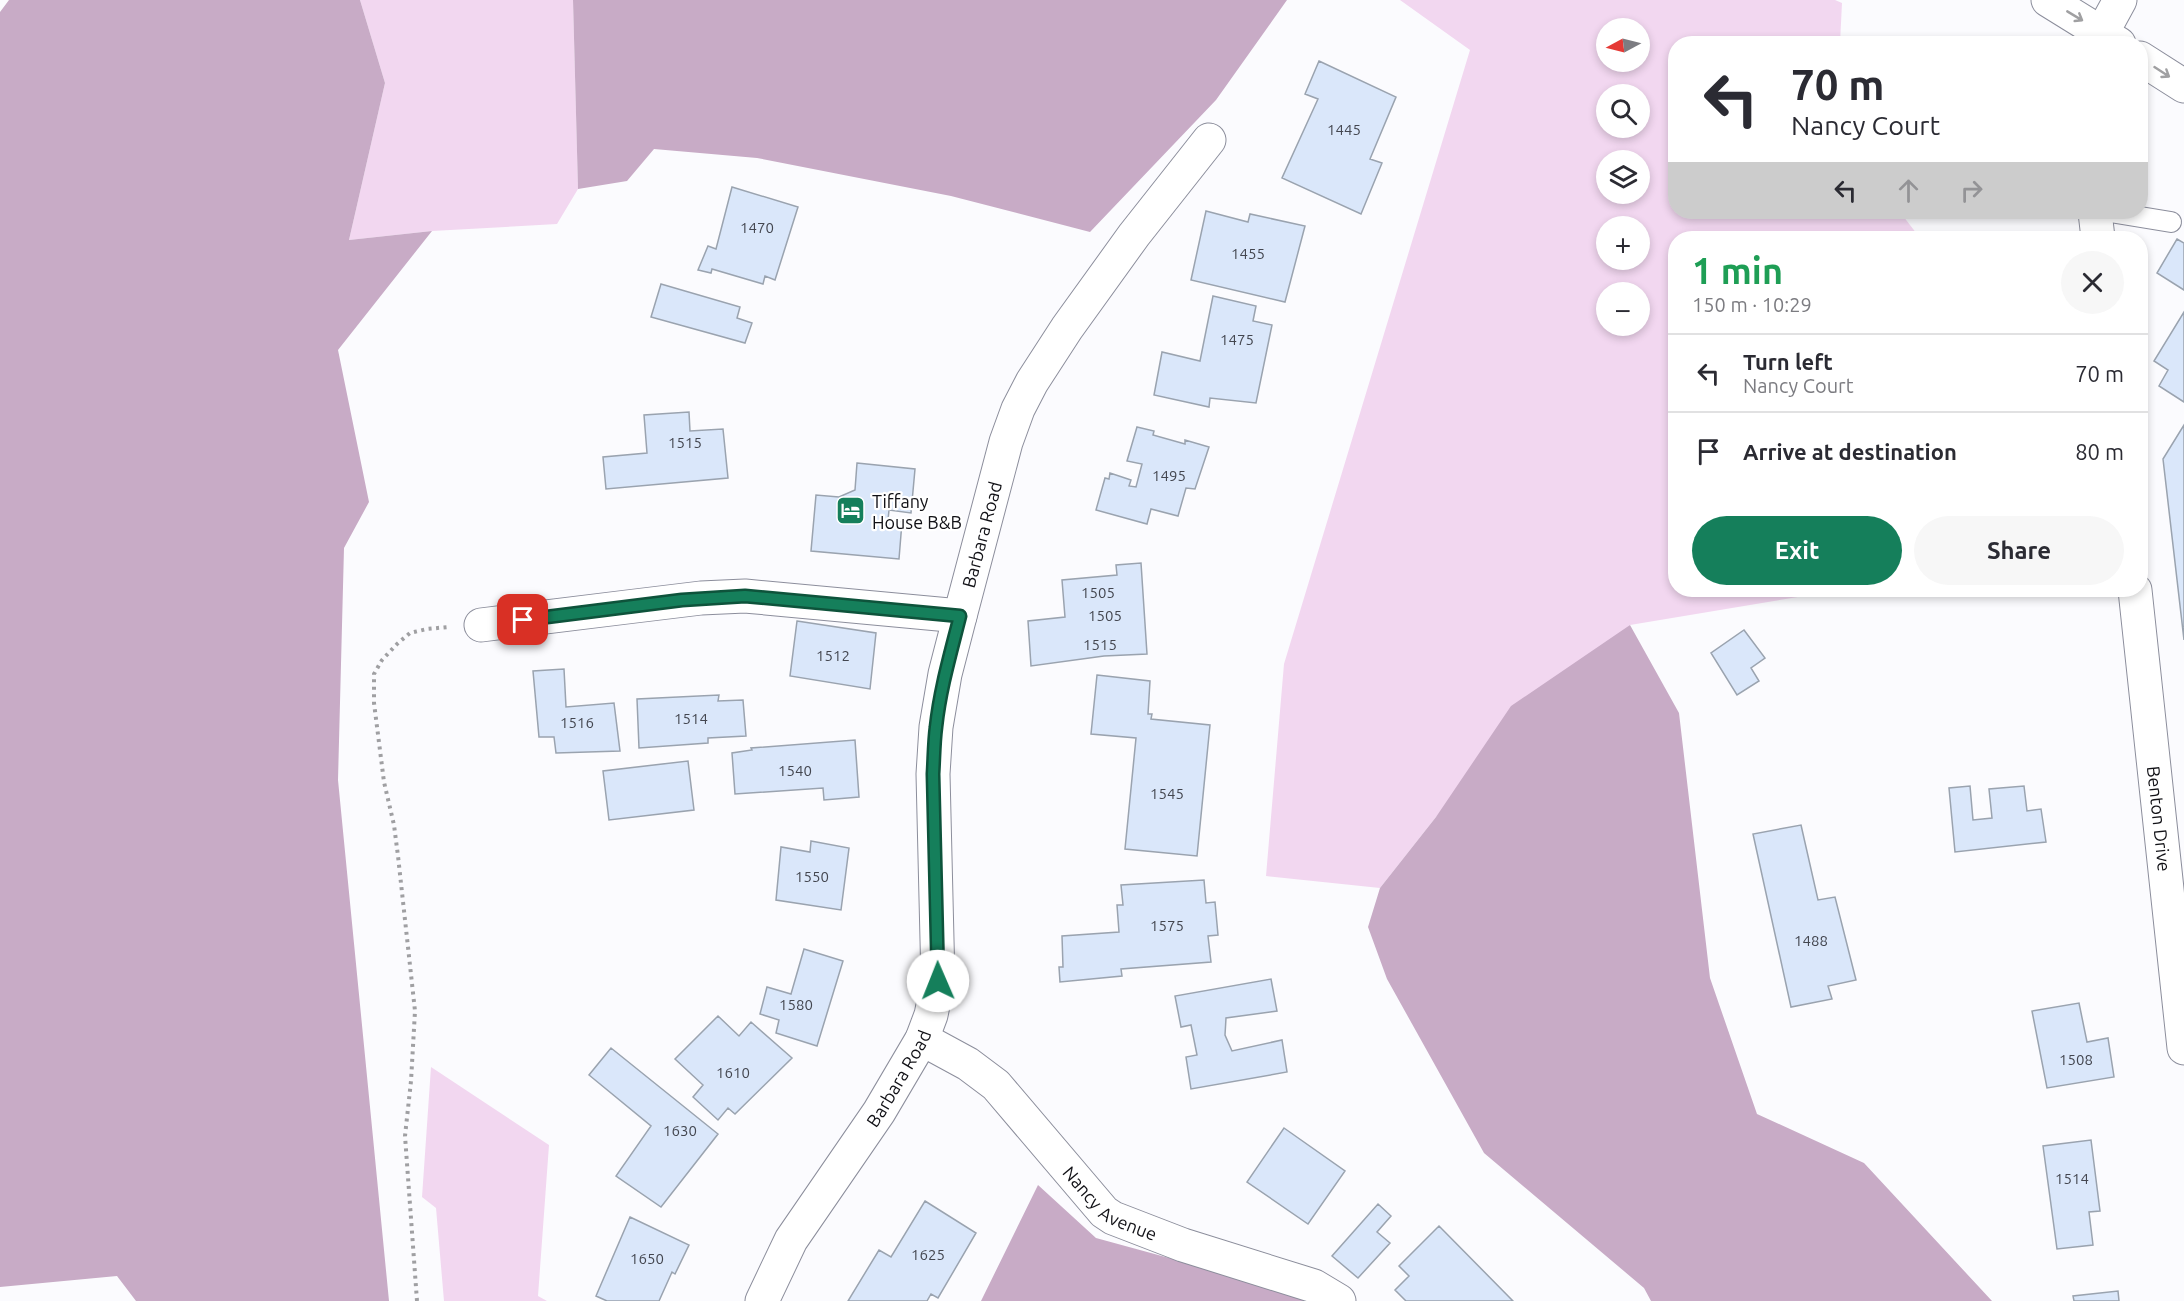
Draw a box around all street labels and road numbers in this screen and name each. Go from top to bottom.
street label: Barbara Road [958,479,1005,590]
street label: Benton Drive [2144,765,2175,873]
street label: Barbara Road [862,1027,934,1130]
street label: Nancy Avenue [1059,1162,1160,1244]

